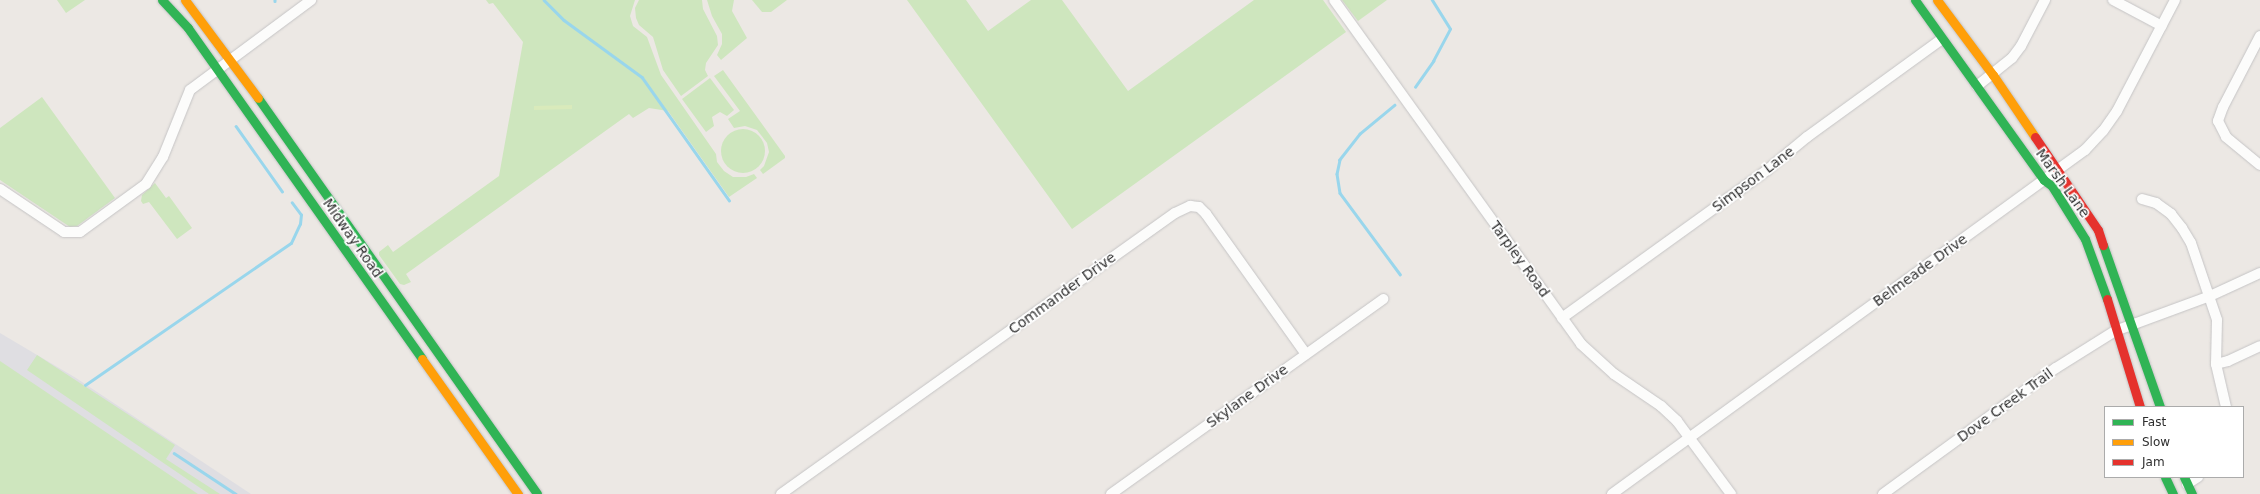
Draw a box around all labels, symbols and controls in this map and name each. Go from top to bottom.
street label: Simpson Lane [1709,143,1797,215]
street label: Marsh Lane [2032,145,2094,221]
street label: Midway Road [320,195,386,281]
street label: Tarpley Road [1487,218,1553,300]
street label: Belmeade Drive [1870,230,1970,310]
street label: Commander Drive [1005,249,1119,337]
street label: Skylane Drive [1203,361,1291,431]
street label: Dove Creek Trail [1954,365,2056,445]
legend [2104,406,2244,478]
text: Fast [2142,415,2166,429]
text: Slow [2142,435,2170,449]
text: Jam [2142,455,2165,469]

